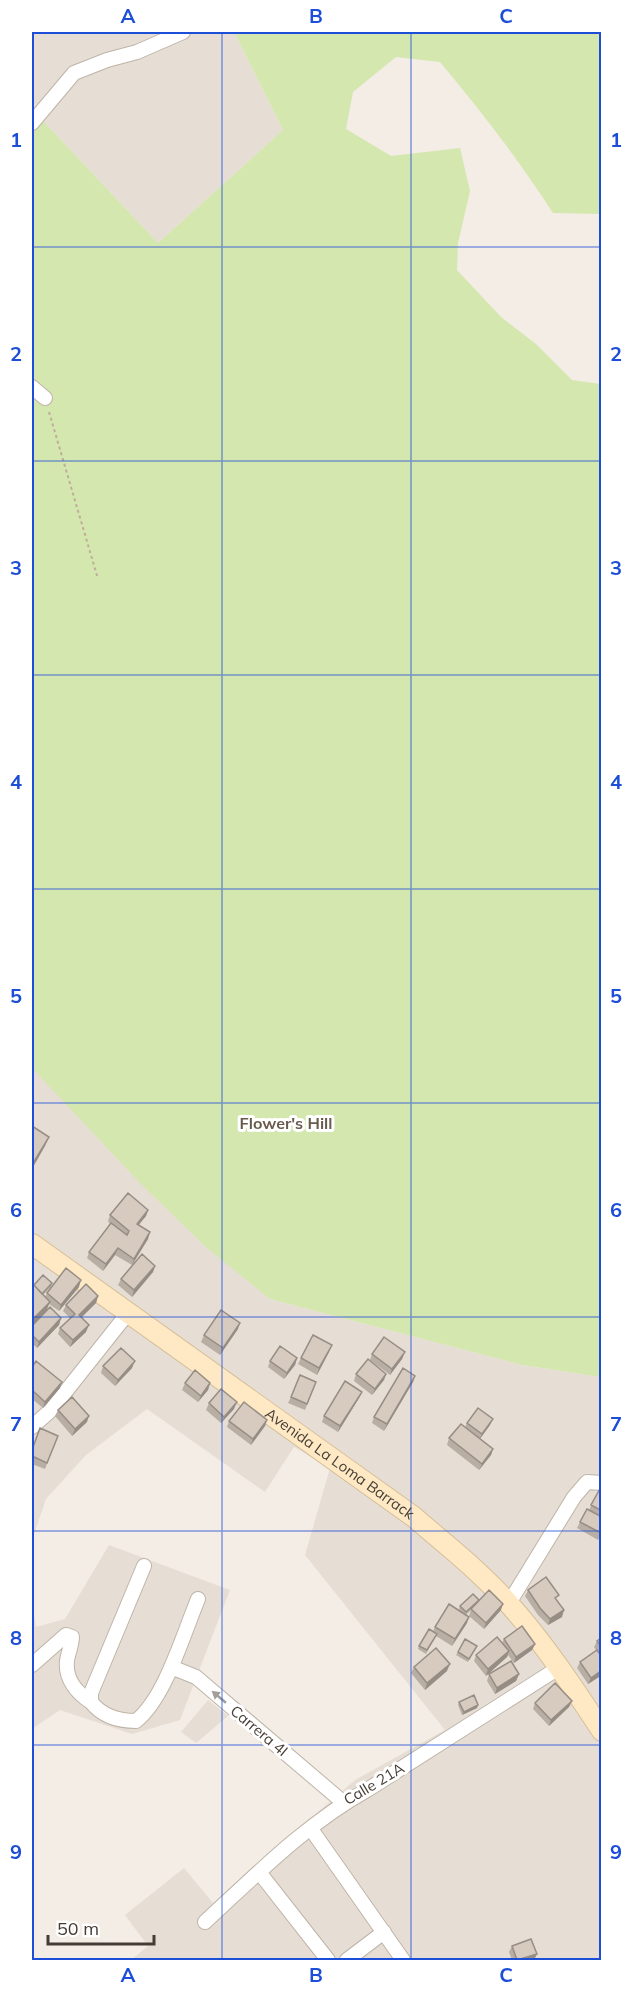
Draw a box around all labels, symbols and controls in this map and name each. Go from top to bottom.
text: A [121,3,136,28]
text: B [309,3,323,28]
text: C [499,3,513,28]
text: 1 [10,127,22,152]
text: 1 [610,127,622,152]
text: 2 [10,341,22,366]
text: 2 [610,341,622,366]
text: 3 [10,555,22,580]
text: 3 [610,555,622,580]
text: 4 [10,769,22,794]
text: 4 [610,769,622,794]
text: 5 [10,983,22,1008]
text: 5 [610,983,622,1008]
district label: Flower's Hill [240,1113,332,1133]
text: 6 [10,1197,22,1222]
text: 6 [610,1197,622,1222]
street label: Avenida La Loma Barrack [261,1404,418,1523]
text: 7 [10,1411,22,1436]
text: 7 [610,1411,622,1436]
text: 8 [10,1625,22,1650]
text: 8 [610,1625,622,1650]
one-way arrow [212,1691,227,1704]
street label: Carrera 4I [227,1701,292,1760]
street label: Calle 21A [340,1758,407,1809]
text: 9 [10,1839,22,1864]
text: 9 [610,1839,622,1864]
scale bar [48,1908,154,1946]
text: 50 m [57,1917,99,1940]
text: A [121,1962,136,1987]
text: B [309,1962,323,1987]
text: C [499,1962,513,1987]

